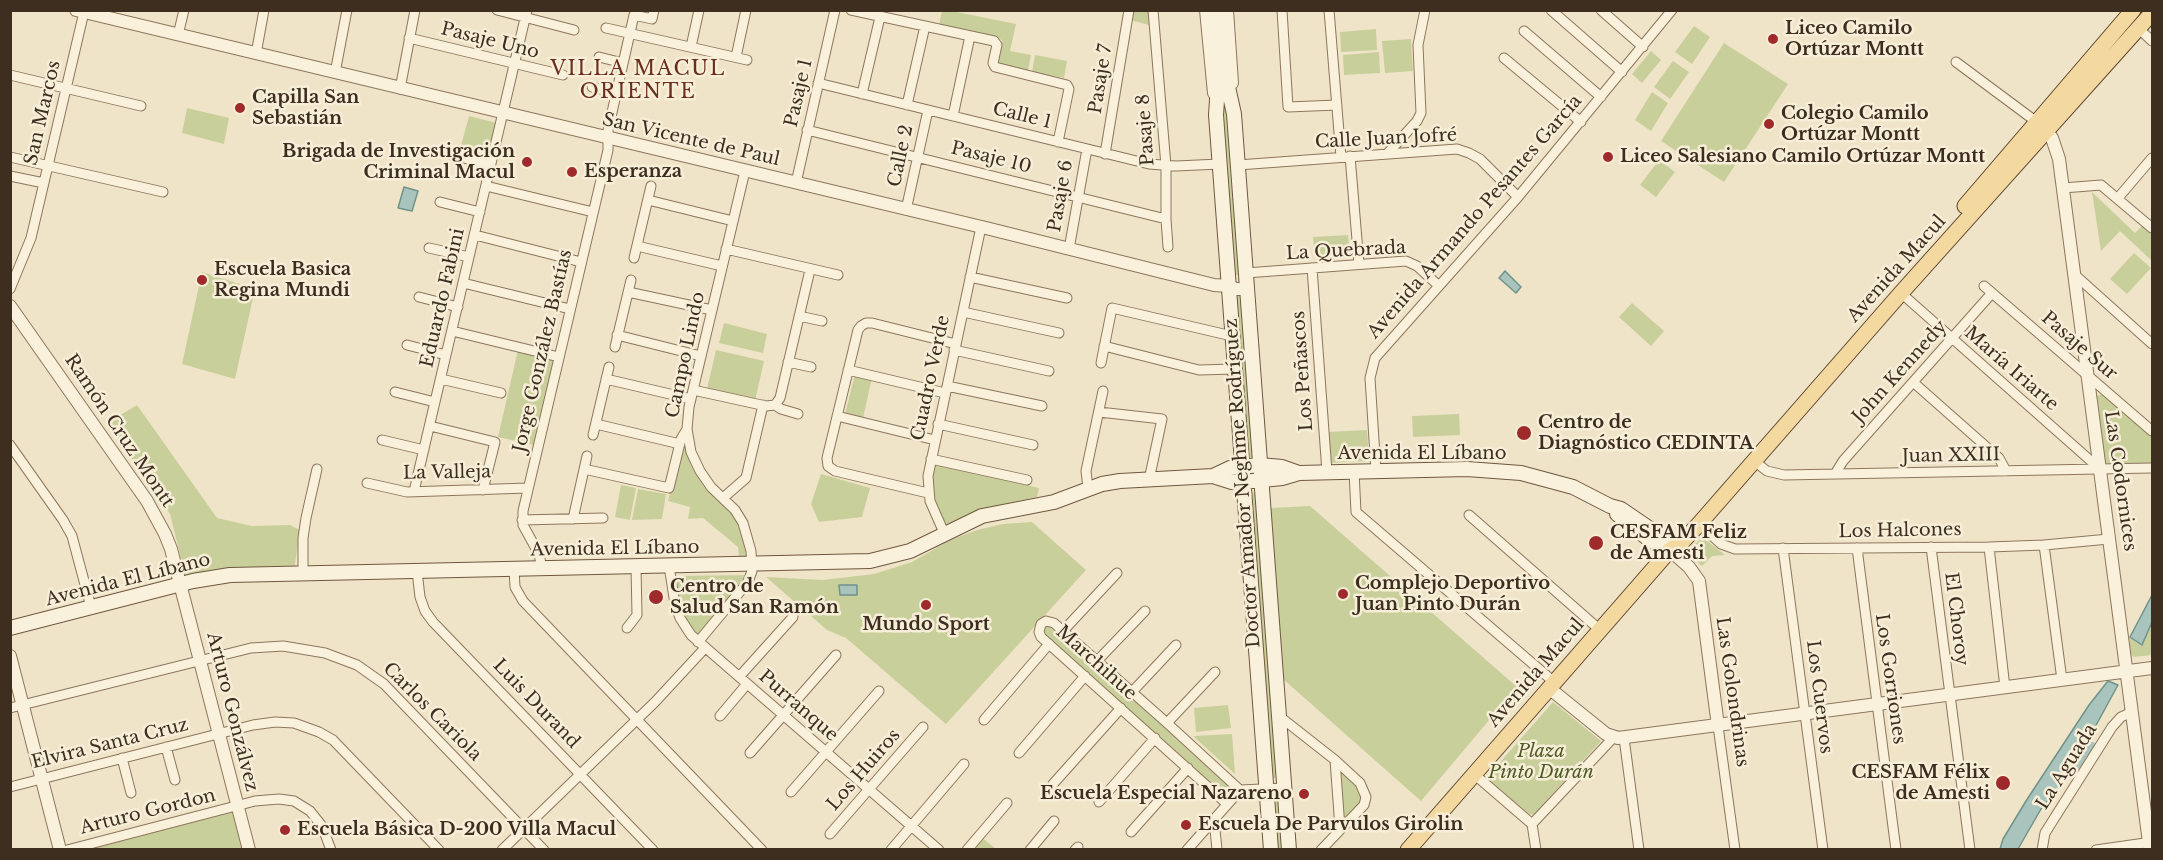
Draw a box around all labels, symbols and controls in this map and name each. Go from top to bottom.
street label: Pasaje Uno [439,18,541,64]
place label: Liceo Camilo Ortúzar Montt [1785,18,1924,60]
marker: Liceo Camilo Ortúzar Montt [1766,32,1780,46]
street label: Pasaje 7 [1085,43,1117,115]
district label: VILLA MACUL ORIENTE [550,57,726,104]
street label: Pasaje 1 [781,57,817,129]
street label: San Marcos [20,59,66,167]
place label: Capilla San Sebastián [252,87,359,130]
street label: Avenida Armando Pesantes García [1363,91,1587,343]
street label: Pasaje 8 [1133,93,1159,167]
street label: Calle 1 [990,98,1054,134]
marker: Capilla San Sebastián [233,101,247,115]
place label: Colegio Camilo Ortúzar Montt [1781,103,1929,146]
street label: San Vicente de Paul [600,109,782,171]
marker: Colegio Camilo Ortúzar Montt [1762,117,1776,131]
street label: Calle 2 [884,123,918,189]
street label: Calle Juan Jofré [1314,124,1458,154]
street label: Pasaje 10 [949,138,1033,178]
place label: Brigada de Investigación Criminal Macul [282,141,515,184]
place label: Liceo Salesiano Camilo Ortúzar Montt [1620,146,1985,168]
marker: Liceo Salesiano Camilo Ortúzar Montt [1601,150,1615,164]
marker: Brigada de Investigación Criminal Macul [520,155,534,169]
street label: Pasaje 6 [1044,158,1078,234]
place label: Esperanza [584,161,682,183]
marker: Esperanza [565,165,579,179]
street label: Avenida Macul [1843,211,1951,327]
street label: Eduardo Fabini [416,226,470,370]
street label: La Quebrada [1285,237,1407,265]
street label: Jorge González Bastías [509,248,577,454]
place label: Escuela Basica Regina Mundi [214,259,351,302]
marker: Escuela Basica Regina Mundi [195,273,209,287]
street label: Campo Lindo [662,290,710,420]
street label: Pasaje Sur [2037,307,2121,385]
street label: Los Peñascos [1288,310,1318,432]
street label: Cuadro Verde [907,313,955,443]
street label: John Kennedy [1848,316,1952,428]
street label: Doctor Amador Neghme Rodríguez [1221,317,1265,649]
street label: María Iriarte [1960,322,2062,416]
street label: Ramón Cruz Montt [60,350,178,512]
street label: Las Codornices [2099,409,2141,553]
place label: Centro de Diagnóstico CEDINTA [1538,412,1754,454]
marker: Centro de Diagnóstico CEDINTA [1515,424,1533,442]
street label: Avenida El Líbano [1337,443,1507,465]
street label: Juan XXIII [1902,444,2000,468]
street label: La Valleja [403,461,491,485]
street label: Los Halcones [1838,519,1962,543]
place label: CESFAM Feliz de Amesti [1610,522,1747,564]
marker: CESFAM Feliz de Amesti [1587,534,1605,552]
street label: Avenida El Líbano [530,537,700,561]
street label: Avenida El Líbano [43,549,213,611]
street label: El Choroy [1940,571,1972,667]
place label: Complejo Deportivo Juan Pinto Durán [1355,573,1550,616]
place label: Centro de Salud San Ramón [670,576,839,618]
marker: Complejo Deportivo Juan Pinto Durán [1336,587,1350,601]
marker: Centro de Salud San Ramón [647,588,665,606]
marker: Mundo Sport [919,598,933,612]
street label: Los Gorriones [1870,612,1910,746]
place label: Mundo Sport [862,614,990,636]
street label: Avenida Macul [1483,614,1589,732]
street label: Las Golondrinas [1711,616,1753,768]
street label: Marchihue [1051,621,1141,705]
street label: Arturo Gonzálvez [202,630,262,794]
street label: Los Cuervos [1801,639,1837,755]
street label: Luis Durand [488,655,584,753]
street label: Carlos Cariola [378,658,486,766]
street label: Purranque [754,666,842,746]
street label: Elvira Santa Cruz [29,714,191,774]
street label: La Aguada [2032,720,2102,814]
street label: Los Huiros [823,725,905,815]
park label: Plaza Pinto Durán [1488,741,1594,783]
place label: CESFAM Félix de Amesti [1852,762,1990,804]
marker: CESFAM Félix de Amesti [1994,774,2012,792]
place label: Escuela Especial Nazareno [1040,783,1292,805]
street label: Arturo Gordon [78,785,218,839]
marker: Escuela Especial Nazareno [1297,787,1311,801]
place label: Escuela De Parvulos Girolin [1198,814,1463,836]
marker: Escuela De Parvulos Girolin [1179,818,1193,832]
place label: Escuela Básica D-200 Villa Macul [297,819,616,841]
marker: Escuela Básica D-200 Villa Macul [278,823,292,837]

